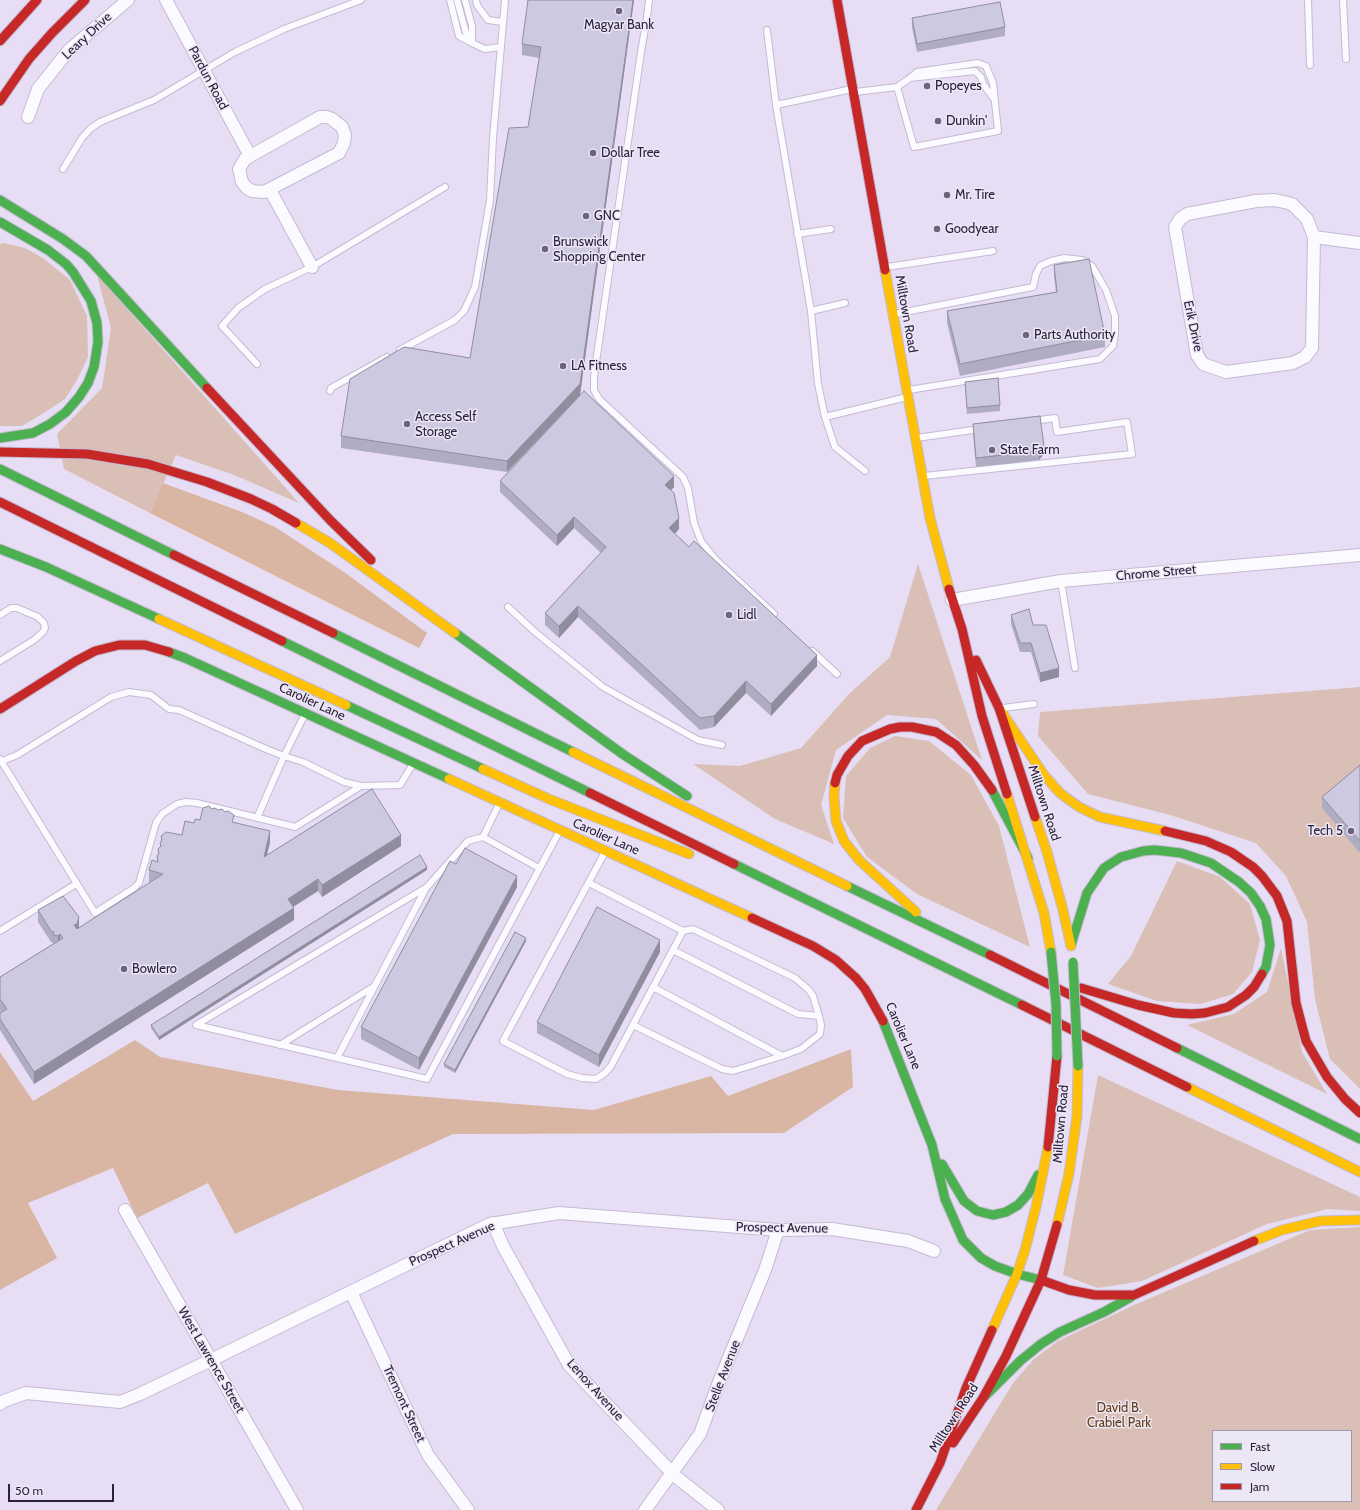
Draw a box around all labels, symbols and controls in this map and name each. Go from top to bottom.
marker: Magyar Bank [614,6,624,16]
street label: Leary Drive [59,9,115,63]
place label: Magyar Bank [584,17,654,33]
street label: Pardun Road [185,44,231,112]
place label: Popeyes [935,78,982,94]
marker: Popeyes [922,81,932,91]
place label: Dunkin' [946,113,987,129]
marker: Dunkin' [933,116,943,126]
place label: Dollar Tree [601,145,660,161]
marker: Dollar Tree [588,148,598,158]
place label: Mr. Tire [955,187,995,203]
marker: Mr. Tire [942,190,952,200]
place label: GNC [594,208,620,224]
marker: GNC [581,211,591,221]
place label: Goodyear [945,221,999,237]
marker: Goodyear [932,224,942,234]
place label: Brunswick Shopping Center [553,234,645,265]
marker: Brunswick Shopping Center [540,244,550,254]
street label: Milltown Road [892,274,920,354]
street label: Erik Drive [1180,299,1206,353]
place label: Parts Authority [1034,327,1115,343]
marker: Parts Authority [1021,330,1031,340]
place label: LA Fitness [571,358,627,374]
marker: LA Fitness [558,361,568,371]
place label: Access Self Storage [415,409,476,440]
marker: Access Self Storage [402,419,412,429]
place label: State Farm [1000,442,1060,458]
marker: State Farm [987,445,997,455]
street label: Chrome Street [1115,562,1197,584]
place label: Lidl [737,607,757,623]
marker: Lidl [724,610,734,620]
street label: Carolier Lane [276,680,348,724]
street label: Milltown Road [1024,763,1064,843]
street label: Carolier Lane [570,815,642,859]
place label: Tech 5 [1308,823,1343,839]
marker: Tech 5 [1346,826,1356,836]
place label: Bowlero [132,961,177,977]
marker: Bowlero [119,964,129,974]
street label: Carolier Lane [882,1000,924,1072]
street label: Milltown Road [1050,1084,1072,1164]
street label: Prospect Avenue [407,1218,497,1270]
street label: Prospect Avenue [736,1219,828,1237]
street label: West Lawrence Street [174,1304,248,1416]
street label: Stelle Avenue [702,1338,744,1414]
street label: Lenox Avenue [563,1356,627,1424]
street label: Tremont Street [379,1363,429,1445]
street label: Milltown Road [926,1381,982,1455]
park label: David B. Crabiel Park [1087,1400,1151,1431]
legend [1212,1430,1352,1502]
text: Fast [1250,1439,1270,1454]
text: Slow [1250,1459,1275,1474]
scale bar [10,1476,116,1502]
text: Jam [1250,1479,1269,1494]
text: 50 m [15,1483,43,1498]

